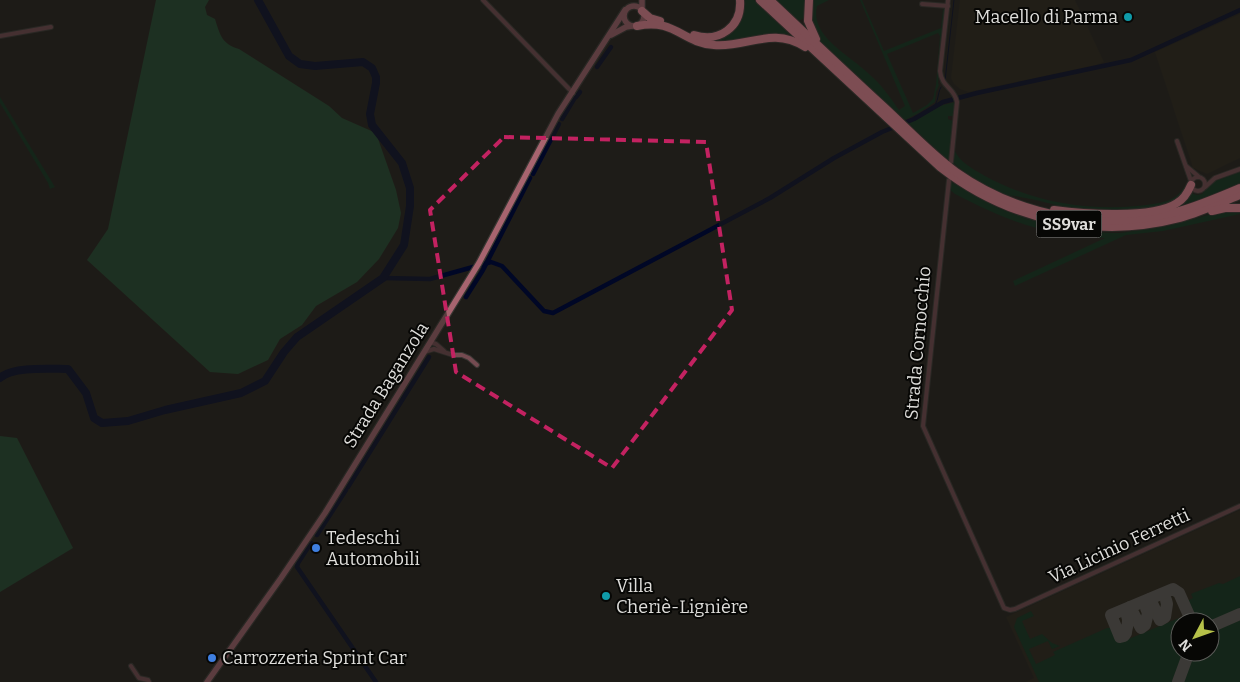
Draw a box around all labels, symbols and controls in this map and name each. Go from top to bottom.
place label: Macello di Parma [975,6,1118,28]
marker: Macello di Parma [1122,11,1134,23]
road number: SS9var [1036,210,1102,238]
street label: Strada Cornocchio [900,265,936,421]
street label: Strada Baganzola [338,318,434,452]
street label: Via Licinio Ferretti [1045,504,1193,588]
place label: Tedeschi Automobili [326,527,420,570]
marker: Tedeschi Automobili [310,542,322,554]
place label: Villa Cheriè-Lignière [616,575,748,618]
marker: Villa Cheriè-Lignière [600,590,612,602]
north arrow [1170,612,1220,662]
text: N [1175,635,1196,655]
place label: Carrozzeria Sprint Car [222,647,407,669]
marker: Carrozzeria Sprint Car [206,652,218,664]

